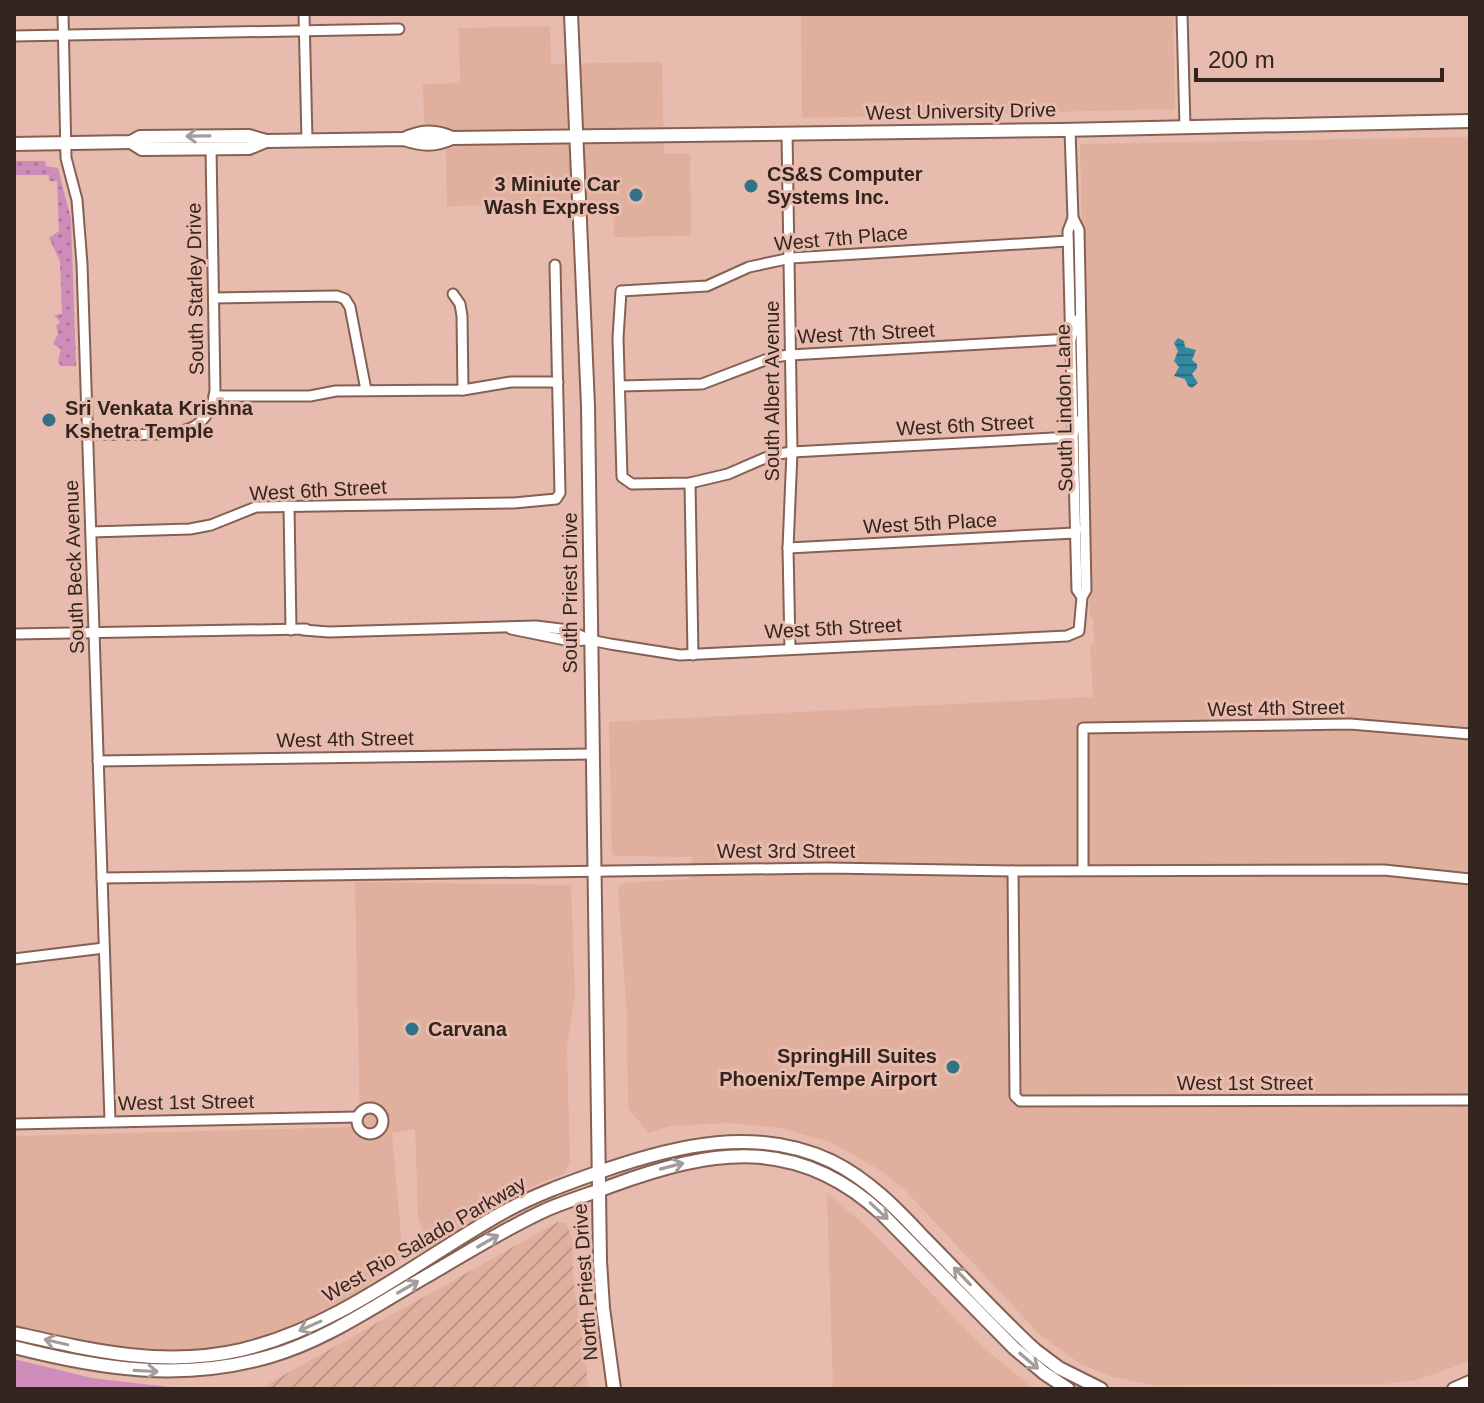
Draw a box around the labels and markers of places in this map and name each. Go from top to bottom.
place label: CS&S Computer Systems Inc. [767,163,923,208]
place label: 3 Miniute Car Wash Express [484,173,620,218]
marker: CS&S Computer Systems Inc. [742,177,760,195]
marker: 3 Miniute Car Wash Express [627,186,645,204]
place label: Sri Venkata Krishna Kshetra Temple [65,397,254,442]
marker: Sri Venkata Krishna Kshetra Temple [40,411,58,429]
place label: Carvana [428,1018,508,1040]
marker: Carvana [403,1020,421,1038]
place label: SpringHill Suites Phoenix/Tempe Airport [719,1045,937,1090]
marker: SpringHill Suites Phoenix/Tempe Airport [944,1058,962,1076]

